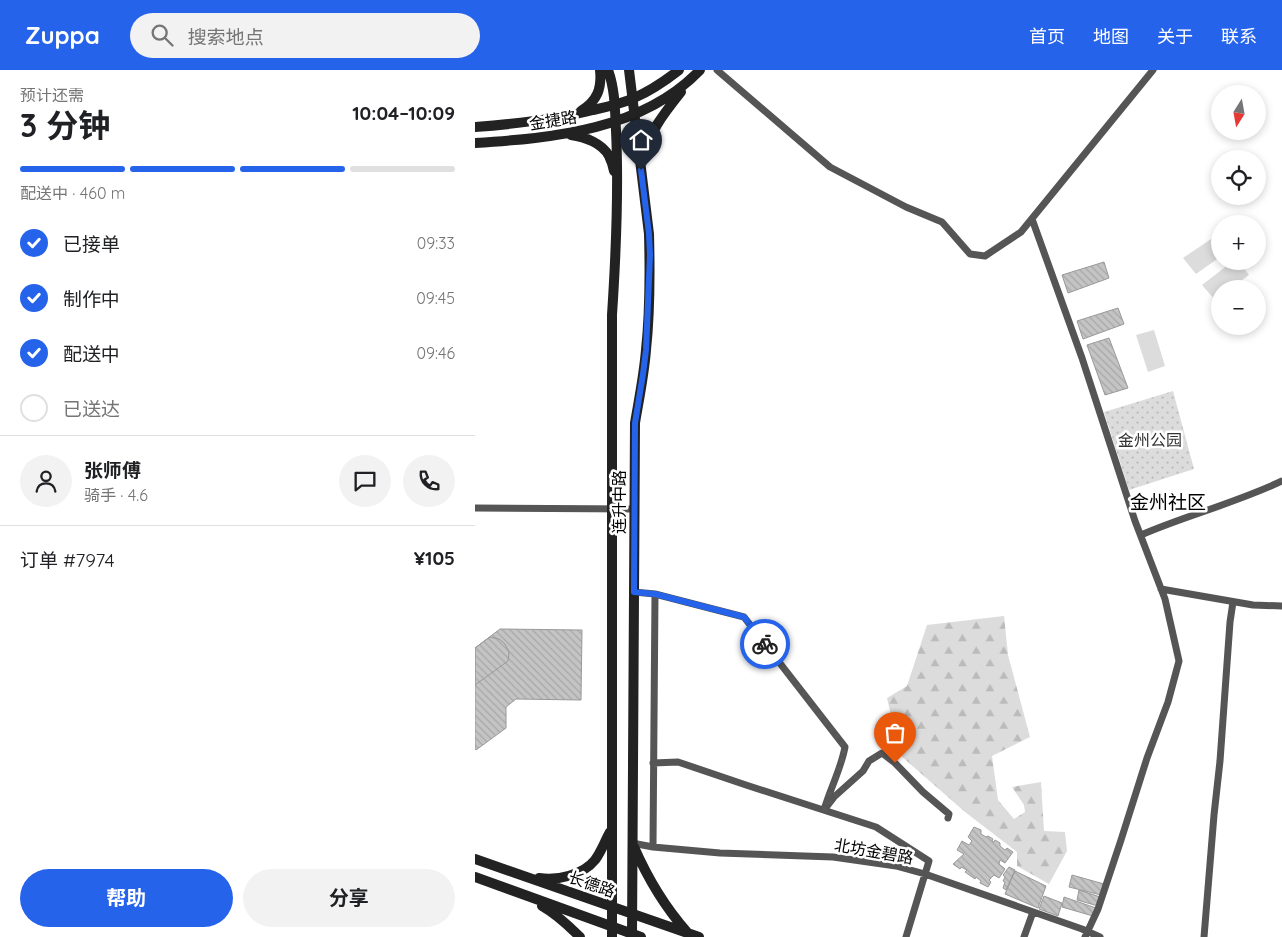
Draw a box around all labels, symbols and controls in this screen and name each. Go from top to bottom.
search box [130,13,480,58]
text: Zuppa [25,20,100,50]
icon: search [148,21,176,49]
text: 搜索地点 [188,25,264,49]
text: 首页 [1029,25,1065,48]
text: 地图 [1093,25,1129,48]
text: 关于 [1157,25,1193,48]
text: 联系 [1221,25,1257,48]
text: 预计还需 [20,85,84,105]
north arrow [1211,85,1266,140]
map controls [1211,85,1266,335]
text: 10:04–10:09 [352,101,455,125]
text: 3 分钟 [20,105,110,145]
street label: 金捷路 [528,106,578,134]
pin [620,119,662,170]
icon: home [627,126,655,154]
button: locate [1211,150,1266,205]
text: 配送中 · 460 m [20,183,125,203]
button: + [1211,215,1266,270]
icon: check [20,229,48,257]
text: 已接单 [63,232,120,256]
text: 09:33 [417,233,455,253]
button: − [1211,280,1266,335]
icon: check [20,284,48,312]
text: 制作中 [63,287,120,311]
text: 09:45 [416,288,455,308]
icon: check [20,339,48,367]
text: 配送中 [63,342,120,366]
text: 09:46 [417,343,455,363]
text: 已送达 [63,397,120,421]
park label: 金州公园 [1118,430,1182,450]
button: person [20,455,72,507]
button: chat [339,455,391,507]
button: phone [403,455,455,507]
text: 张师傅 [84,458,141,482]
street label: 连升中路 [609,470,629,534]
text: 骑手 · 4.6 [84,485,148,505]
district label: 金州社区 [1130,490,1206,514]
text: ¥105 [414,546,455,570]
text: 订单 #7974 [20,548,114,572]
courier [740,619,790,669]
icon: bike [751,630,779,658]
pin [874,712,916,763]
icon: bag [881,719,909,747]
street label: 北坊金碧路 [833,834,915,868]
street label: 长德路 [566,867,618,901]
button: 帮助 [20,869,233,927]
button: 分享 [243,869,455,927]

